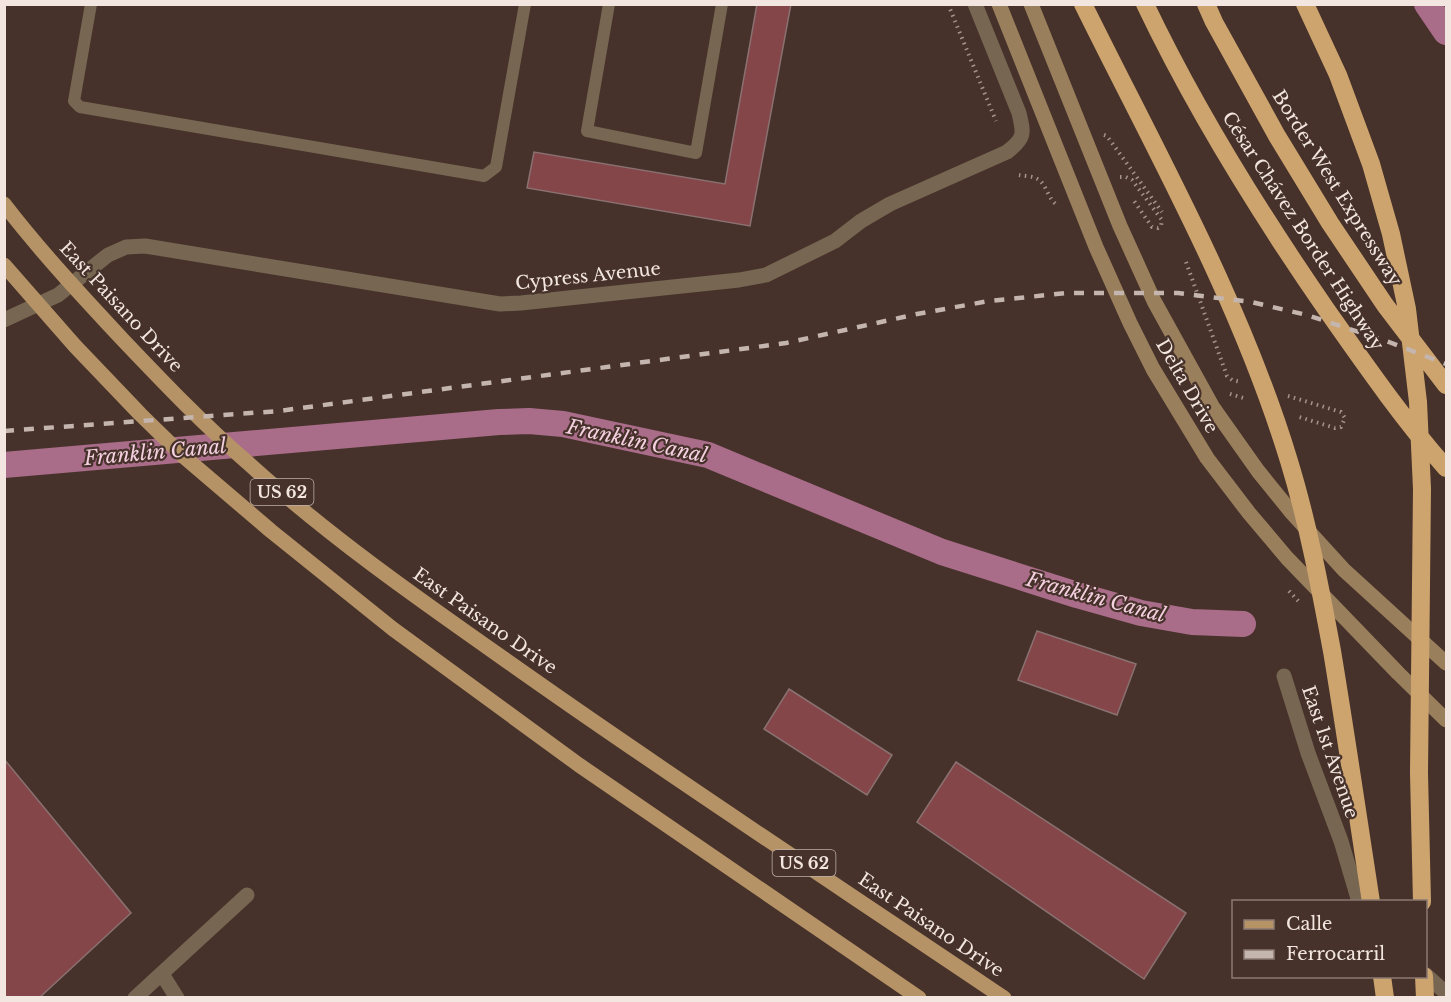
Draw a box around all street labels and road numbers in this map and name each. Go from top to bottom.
street label: Border West Expressway [1268,86,1407,290]
street label: César Chávez Border Highway [1217,107,1389,355]
street label: East Paisano Drive [55,237,187,377]
street label: Cypress Avenue [514,257,662,295]
street label: Delta Drive [1151,335,1223,437]
road number: US 62 [250,479,314,505]
street label: East Paisano Drive [409,563,561,679]
street label: East 1st Avenue [1297,683,1363,821]
road number: US 62 [772,850,836,876]
street label: East Paisano Drive [854,868,1008,982]

